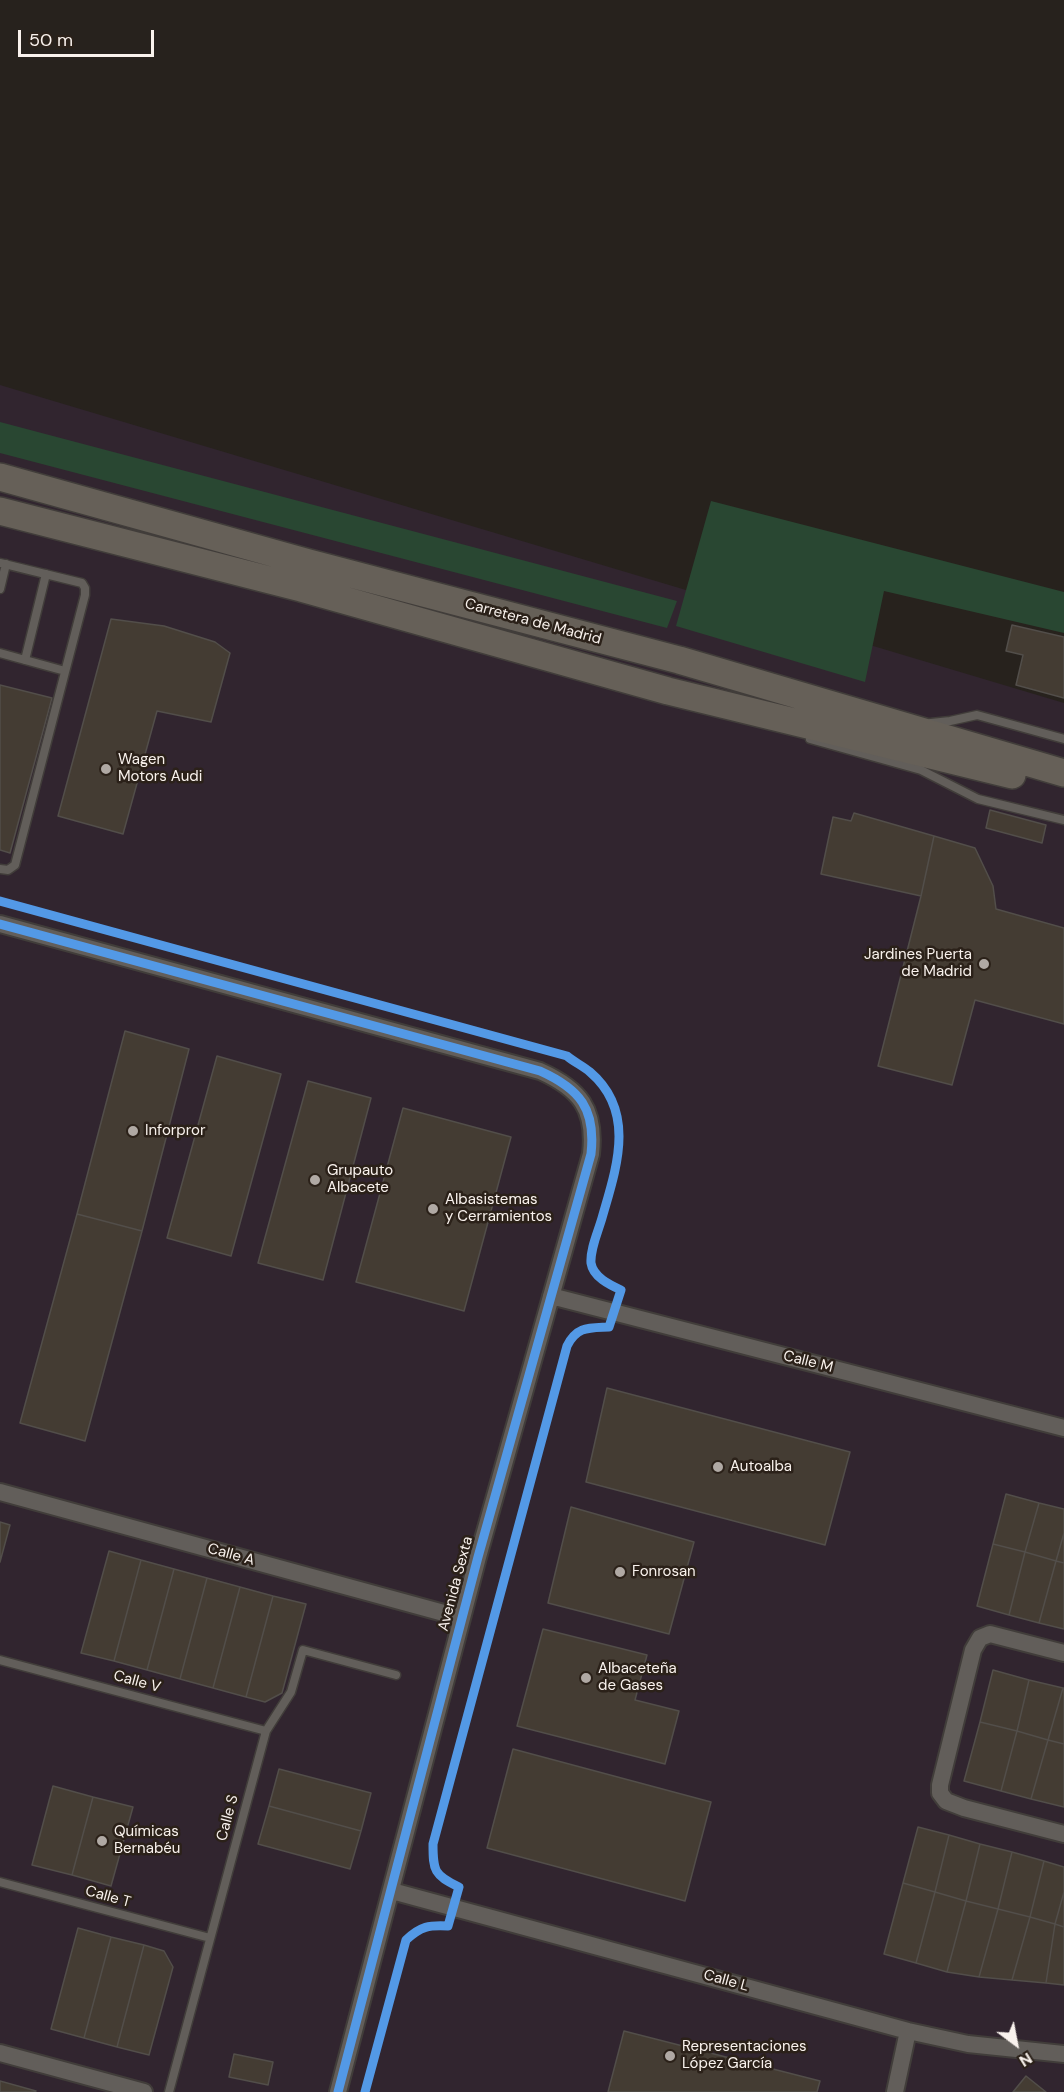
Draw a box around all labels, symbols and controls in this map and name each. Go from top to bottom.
scale bar [21,18,158,56]
text: 50 m [29,28,73,52]
street label: Carretera de Madrid [463,595,603,649]
place label: Wagen Motors Audi [118,751,202,786]
marker: Wagen Motors Audi [99,762,113,776]
place label: Jardines Puerta de Madrid [864,946,972,981]
marker: Jardines Puerta de Madrid [977,957,991,971]
place label: Inforpror [145,1122,205,1140]
marker: Inforpror [126,1124,140,1138]
place label: Grupauto Albacete [327,1162,393,1197]
marker: Grupauto Albacete [308,1173,322,1187]
place label: Albasistemas y Cerramientos [445,1191,552,1226]
marker: Albasistemas y Cerramientos [426,1202,440,1216]
street label: Calle M [781,1347,835,1377]
place label: Autoalba [730,1458,792,1476]
marker: Autoalba [711,1460,725,1474]
street label: Avenida Sexta [435,1535,477,1633]
street label: Calle A [205,1540,257,1570]
place label: Fonrosan [632,1563,696,1581]
marker: Fonrosan [613,1565,627,1579]
place label: Albaceteña de Gases [598,1660,677,1695]
street label: Calle V [111,1667,163,1697]
marker: Albaceteña de Gases [579,1671,593,1685]
street label: Calle S [213,1793,243,1843]
place label: Químicas Bernabéu [114,1823,180,1858]
marker: Químicas Bernabéu [95,1834,109,1848]
street label: Calle T [83,1882,133,1912]
street label: Calle L [701,1966,751,1996]
north arrow [986,2014,1046,2074]
place label: Representaciones López García [682,2038,807,2073]
text: N [1015,2048,1036,2072]
marker: Representaciones López García [663,2049,677,2063]

